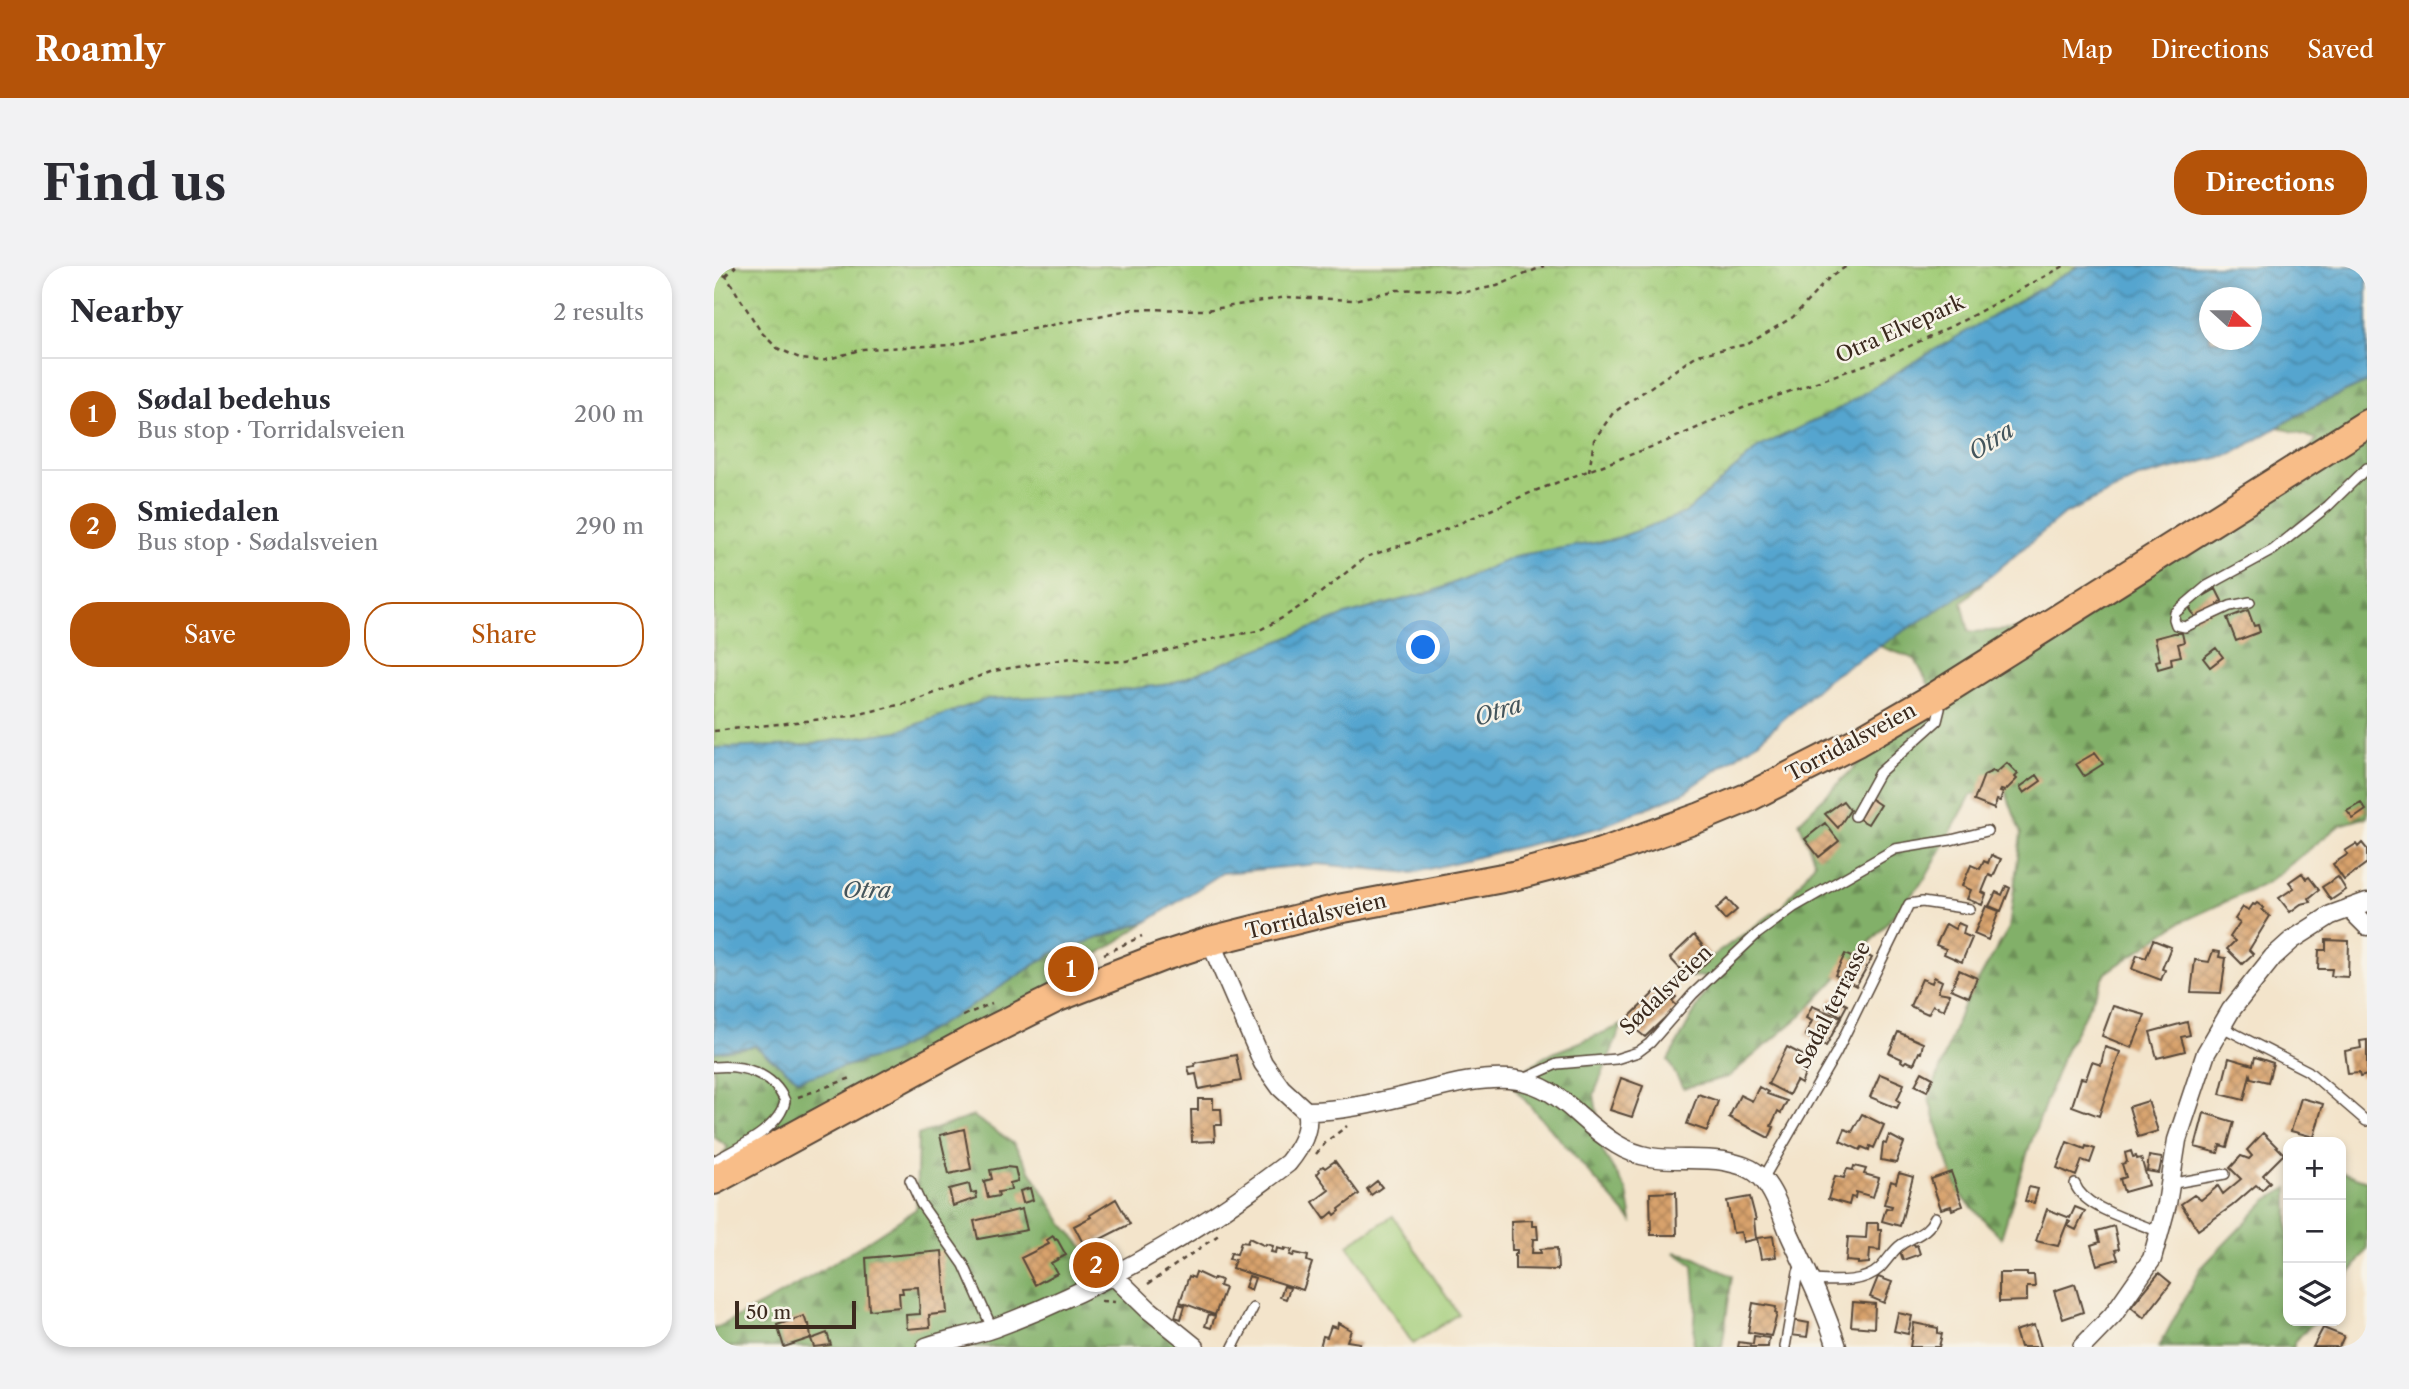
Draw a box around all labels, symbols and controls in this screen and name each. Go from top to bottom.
text: Roamly [35,29,165,70]
text: Map [2061,35,2113,64]
text: Directions [2151,35,2269,64]
text: Saved [2307,35,2374,64]
button: Directions [2174,150,2367,215]
text: Find us [42,152,226,213]
north arrow [2199,287,2262,350]
street label: Otra Elvepark [1832,289,1969,368]
text: Nearby [70,293,183,330]
text: 2 results [553,298,644,326]
text: Sødal bedehus [137,384,331,416]
text: 1 [88,400,98,428]
text: 200 m [574,400,644,428]
text: Bus stop · Torridalsveien [137,416,405,444]
water label: Otra [1963,416,2019,466]
text: Smiedalen [137,496,279,528]
text: 2 [86,512,100,540]
text: 290 m [575,512,644,540]
text: Bus stop · Sødalsveien [137,528,378,556]
button: Save [70,602,350,667]
button: Share [364,602,644,667]
your location [1406,630,1440,664]
water label: Otra [1470,690,1526,732]
street label: Torridalsveien [1781,697,1920,786]
water label: Otra [843,876,892,904]
street label: Torridalsveien [1243,887,1389,944]
street label: Sødal terrasse [1790,937,1875,1073]
street label: Sødalsveien [1614,939,1717,1040]
pin: 1 [1048,943,1094,995]
map controls [2283,1137,2346,1326]
button: + [2283,1137,2346,1200]
button: − [2283,1200,2346,1263]
pin: 2 [1073,1239,1119,1291]
button: layers [2283,1263,2346,1326]
scale bar [735,1298,856,1330]
text: 50 m [746,1301,791,1324]

